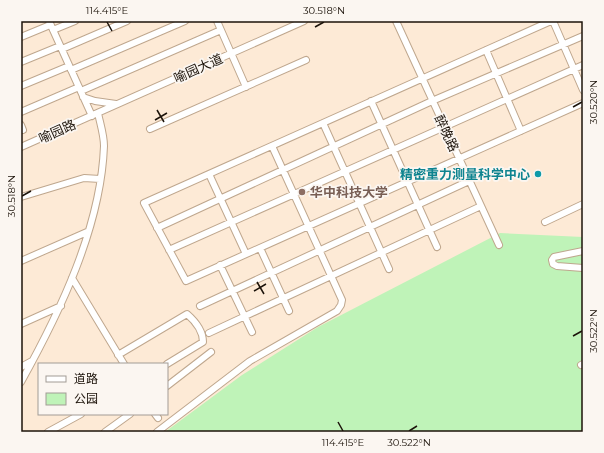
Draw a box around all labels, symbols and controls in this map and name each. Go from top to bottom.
text: 114.415°E [86,4,128,17]
text: 30.518°N [303,4,345,17]
street label: 喻园大道 [171,50,225,86]
text: 30.520°N [587,80,600,124]
street label: 醉晚路 [432,112,462,154]
street label: 喻园路 [36,116,78,146]
place label: 精密重力测量科学中心 [400,166,530,182]
marker: 精密重力测量科学中心 [533,169,543,179]
text: 30.518°N [5,175,18,217]
place label: 华中科技大学 [310,184,388,200]
marker: 华中科技大学 [297,187,307,197]
text: 30.522°N [587,309,600,353]
legend [38,363,168,415]
text: 道路 [74,371,98,386]
text: 公园 [74,391,98,406]
text: 114.415°E [322,436,364,449]
text: 30.522°N [387,436,431,449]

